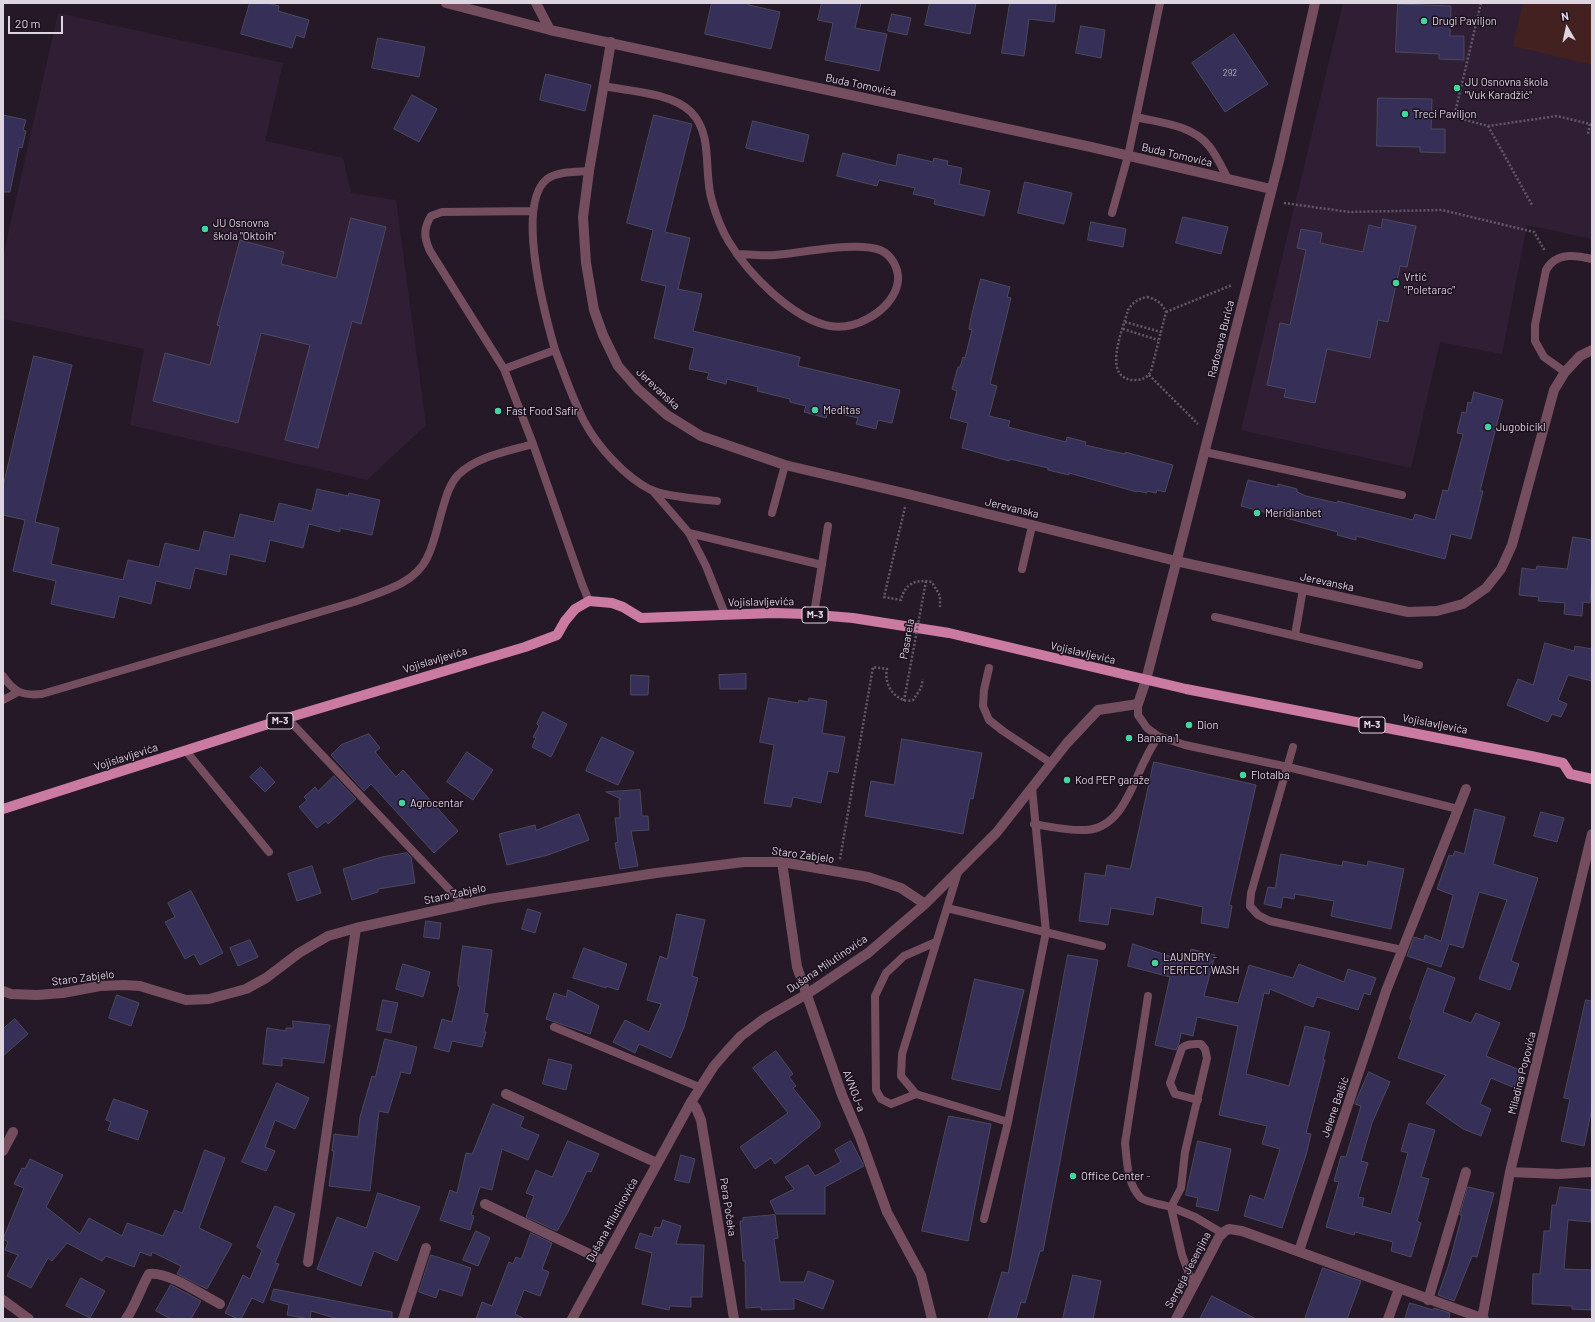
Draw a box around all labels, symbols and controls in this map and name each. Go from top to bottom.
scale bar [10,8,65,34]
north arrow [1547,8,1587,48]
text: N [1560,9,1570,23]
place label: Drugi Paviljon [1432,14,1497,28]
text: 20 m [15,16,41,30]
marker: Drugi Paviljon [1419,16,1429,26]
house number: 292 [1223,68,1237,78]
street label: Buda Tomovića [824,71,898,99]
place label: JU Osnovna škola "Vuk Karadžić" [1465,75,1548,101]
marker: JU Osnovna škola "Vuk Karadžić" [1452,83,1462,93]
place label: Treci Paviljon [1413,107,1476,121]
marker: Treci Paviljon [1400,109,1410,119]
street label: Buda Tomovića [1140,140,1214,170]
place label: JU Osnovna škola "Oktoih" [213,216,276,242]
marker: JU Osnovna škola "Oktoih" [200,224,210,234]
place label: Vrtić "Poletarac" [1404,270,1455,296]
marker: Vrtić "Poletarac" [1391,278,1401,288]
street label: Radosava Burića [1205,299,1237,379]
street label: Jerevanska [633,365,683,413]
place label: Meditas [823,403,860,417]
place label: Fast Food Safir [506,404,578,418]
marker: Meditas [810,405,820,415]
marker: Fast Food Safir [493,406,503,416]
place label: Jugobicikl [1496,420,1545,434]
marker: Jugobicikl [1483,422,1493,432]
street label: Jerevanska [984,495,1040,521]
place label: Meridianbet [1265,506,1322,520]
marker: Meridianbet [1252,508,1262,518]
street label: Jerevanska [1299,570,1355,594]
street label: Vojislavljevića [728,595,794,609]
road number: M-3 [802,607,828,623]
street label: Pasarela [897,618,917,660]
street label: Vojislavljevića [1049,639,1117,667]
street label: Vojislavljevića [401,644,469,676]
street label: Vojislavljevića [1401,711,1469,737]
road number: M-3 [267,713,293,729]
road number: M-3 [1359,717,1385,733]
place label: Dion [1197,718,1219,732]
marker: Dion [1184,720,1194,730]
place label: Banana 1 [1137,731,1179,745]
marker: Banana 1 [1124,733,1134,743]
street label: Vojislavljevića [92,740,160,774]
place label: Flotalba [1251,768,1289,782]
marker: Flotalba [1238,770,1248,780]
place label: Kod PEP garaže [1075,773,1150,787]
marker: Kod PEP garaže [1062,775,1072,785]
place label: Agrocentar [410,796,463,810]
marker: Agrocentar [397,798,407,808]
street label: Staro Zabjelo [771,844,835,866]
street label: Staro Zabjelo [423,881,487,907]
street label: Dušana Milutinovića [784,932,870,996]
place label: LAUNDRY - PERFECT WASH [1163,950,1239,976]
marker: LAUNDRY - PERFECT WASH [1150,958,1160,968]
street label: Staro Zabjelo [51,968,115,988]
street label: Miladina Popovića [1505,1030,1539,1116]
street label: AVNOJ-a [840,1068,868,1114]
street label: Jelene Balšić [1318,1075,1352,1139]
place label: Office Center - [1081,1169,1151,1183]
marker: Office Center - [1068,1171,1078,1181]
street label: Dušana Milutinovića [583,1176,641,1264]
street label: Pera Počeka [717,1177,739,1237]
street label: Sergeja Jesenjina [1162,1230,1214,1310]

